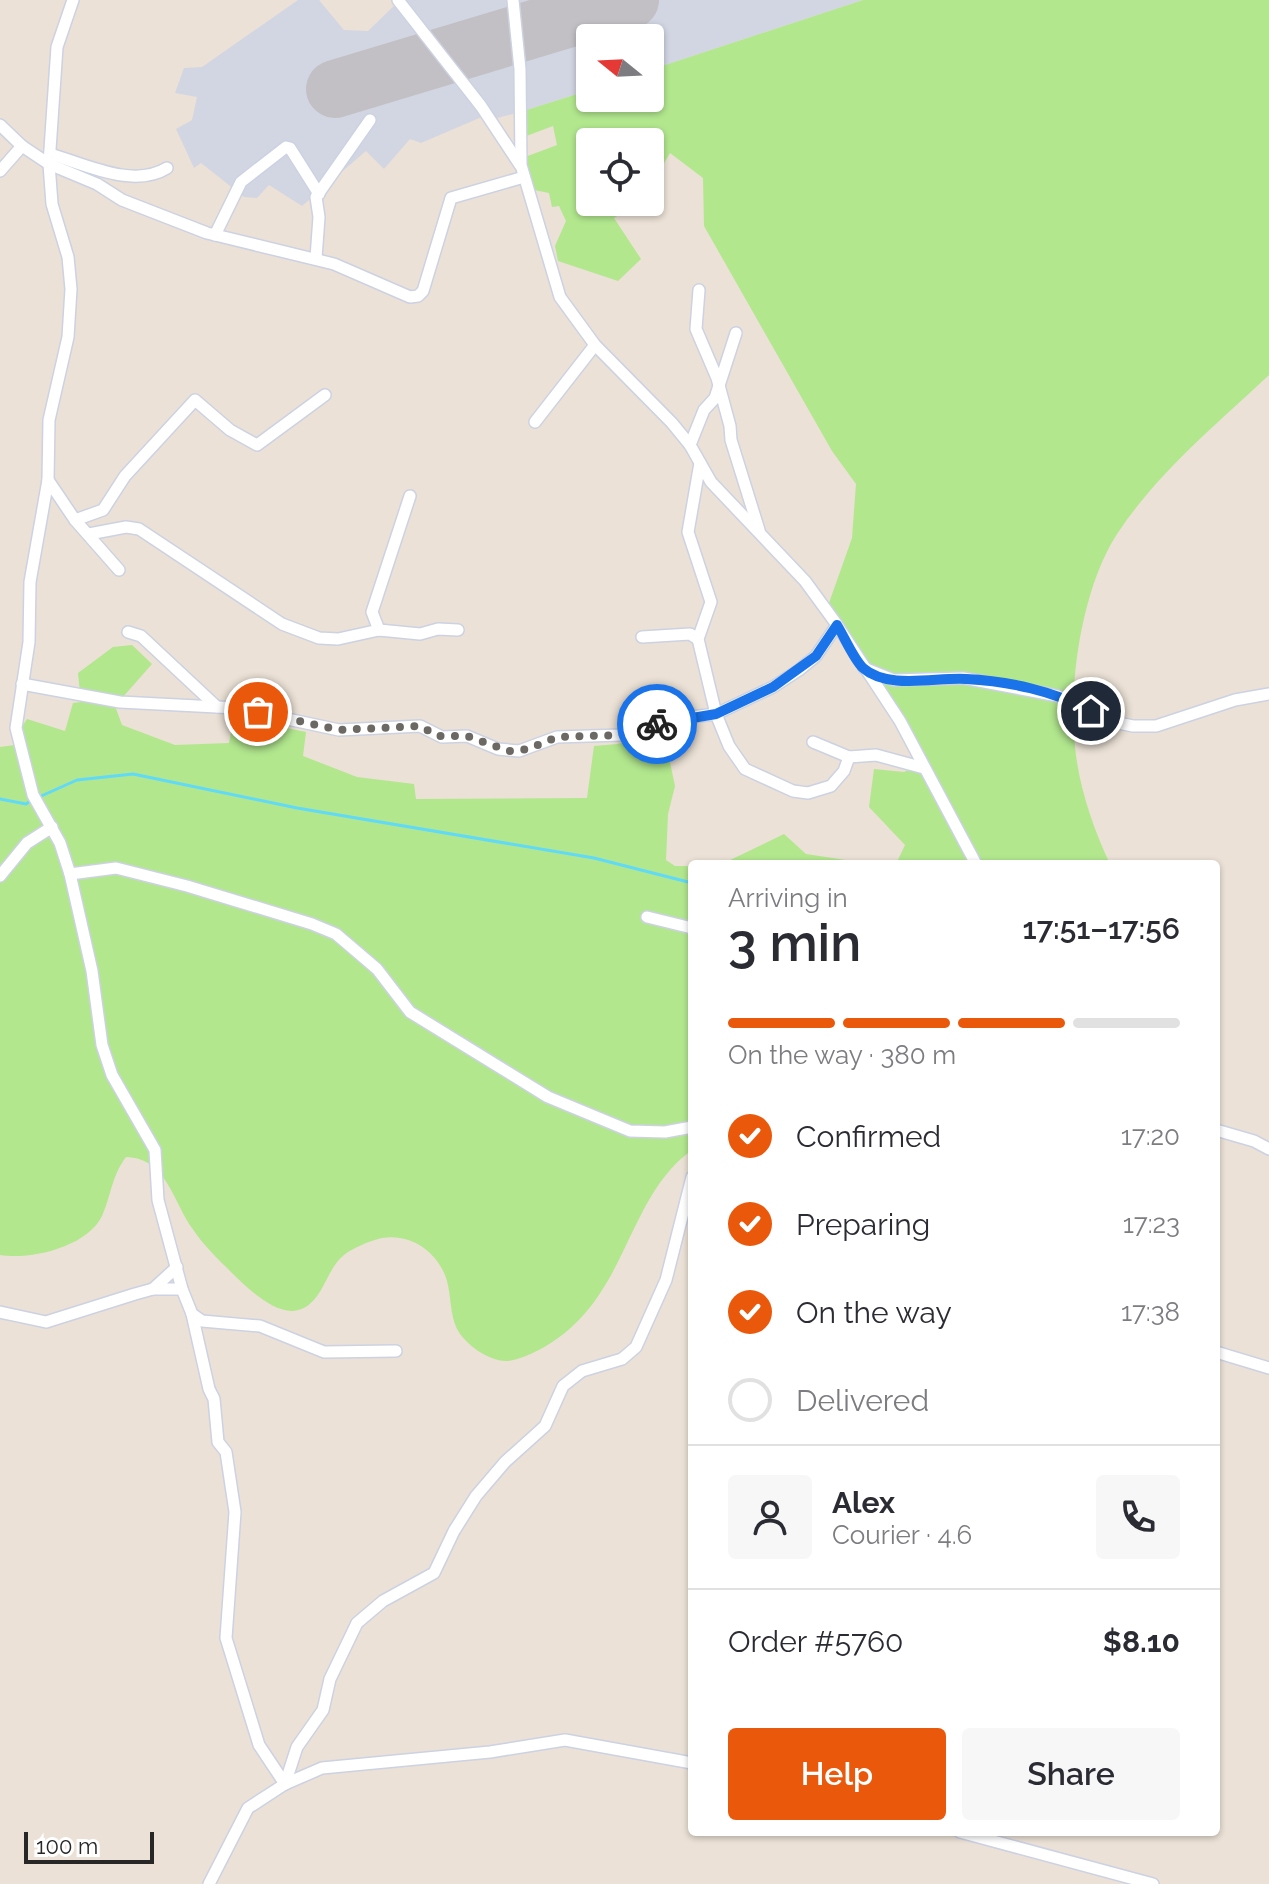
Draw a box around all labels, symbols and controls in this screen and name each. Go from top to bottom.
north arrow [576,24,664,112]
map controls [576,24,664,216]
button: locate [576,128,664,216]
pin [1057,677,1125,745]
pin [224,678,292,746]
courier [617,684,697,764]
icon: home [1069,689,1113,733]
icon: bag [236,690,280,734]
icon: bike [635,702,679,746]
text: Arriving in [728,883,848,913]
text: 17:51–17:56 [1023,911,1180,946]
text: 3 min [728,912,861,973]
text: On the way · 380 m [728,1040,956,1070]
icon: check [728,1114,772,1158]
text: Confirmed [796,1119,941,1154]
text: 17:20 [1121,1121,1180,1151]
icon: check [728,1202,772,1246]
text: Preparing [796,1207,930,1242]
text: 17:23 [1123,1209,1180,1239]
icon: check [728,1290,772,1334]
text: On the way [796,1295,952,1330]
text: 17:38 [1121,1297,1180,1327]
text: Delivered [796,1383,929,1418]
button: person [728,1475,812,1559]
button: phone [1096,1475,1180,1559]
text: Alex [832,1485,895,1520]
text: Courier · 4.6 [832,1520,972,1550]
text: Order #5760 [728,1624,903,1659]
text: $8.10 [1103,1624,1180,1659]
button: Help [728,1728,946,1820]
button: Share [962,1728,1180,1820]
scale bar [24,1828,154,1864]
text: 100 m [36,1833,98,1859]

